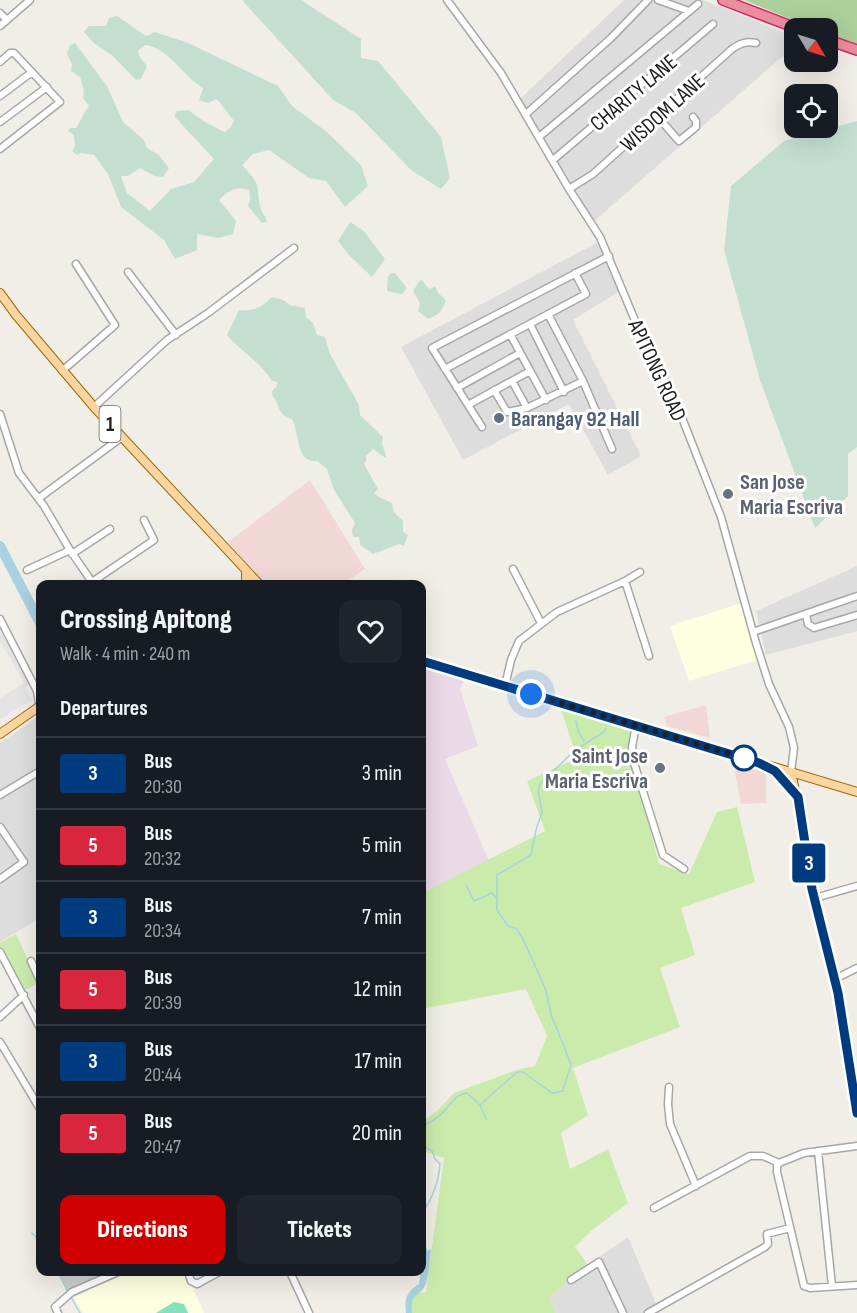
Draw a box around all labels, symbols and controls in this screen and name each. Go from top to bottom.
north arrow [784,18,838,72]
map controls [784,18,838,138]
street label: CHARITY LANE [585,49,683,137]
street label: WISDOM LANE [615,68,711,158]
button: locate [784,84,838,138]
street label: APITONG ROAD [621,315,692,426]
road number: 1 [100,406,120,442]
place label: Barangay 92 Hall [511,406,640,433]
marker: Barangay 92 Hall [492,411,506,425]
place label: San Jose Maria Escriva [740,469,843,521]
marker: San Jose Maria Escriva [721,487,735,501]
button: heart [339,600,402,663]
text: Crossing Apitong [60,603,232,636]
text: Walk · 4 min · 240 m [60,642,190,666]
your location [516,679,546,709]
text: Departures [60,695,148,722]
place label: Saint Jose Maria Escriva [545,743,648,795]
unlabelled marker [731,745,757,771]
text: Bus [144,748,173,775]
text: 3 min [362,760,402,787]
text: 3 [88,761,98,786]
marker: Saint Jose Maria Escriva [653,761,667,775]
text: 20:30 [144,775,182,799]
text: Bus [144,820,173,847]
text: 5 min [362,832,402,859]
text: 5 [88,833,98,858]
line badge: 3 [790,844,828,882]
text: 20:32 [144,847,181,871]
text: 3 [804,851,814,876]
text: Bus [144,892,173,919]
text: 7 min [362,904,402,931]
text: 3 [88,905,98,930]
text: 20:34 [144,919,181,943]
text: Bus [144,964,173,991]
text: 12 min [354,976,402,1003]
text: 5 [88,977,98,1002]
text: 20:39 [144,991,182,1015]
text: Bus [144,1036,173,1063]
text: 17 min [354,1048,402,1075]
text: 3 [88,1049,98,1074]
text: 20:44 [144,1063,182,1087]
text: Bus [144,1108,173,1135]
text: 20 min [352,1120,402,1147]
text: 5 [88,1121,98,1146]
text: 20:47 [144,1135,181,1159]
button: Directions [60,1195,225,1264]
button: Tickets [237,1195,402,1264]

